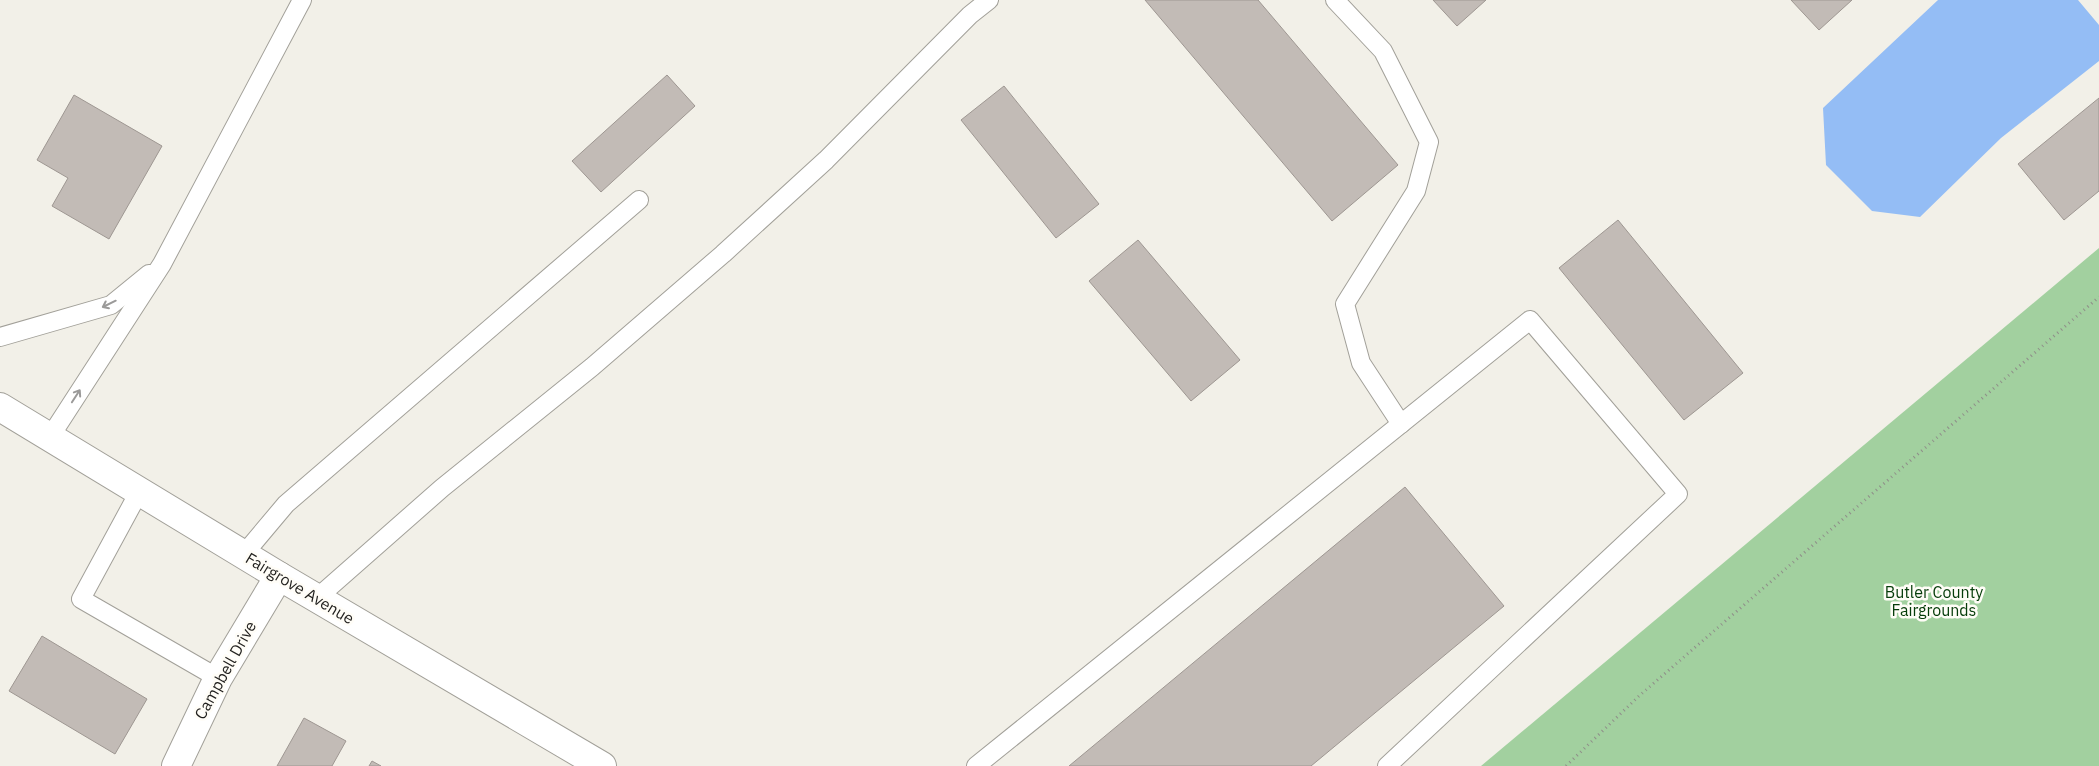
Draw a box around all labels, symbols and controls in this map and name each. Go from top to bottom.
one-way arrow [102,300,117,309]
one-way arrow [71,389,81,403]
street label: Fairgrove Avenue [242,548,358,628]
park label: Butler County Fairgrounds [1885,582,1983,620]
street label: Campbell Drive [190,617,260,723]

